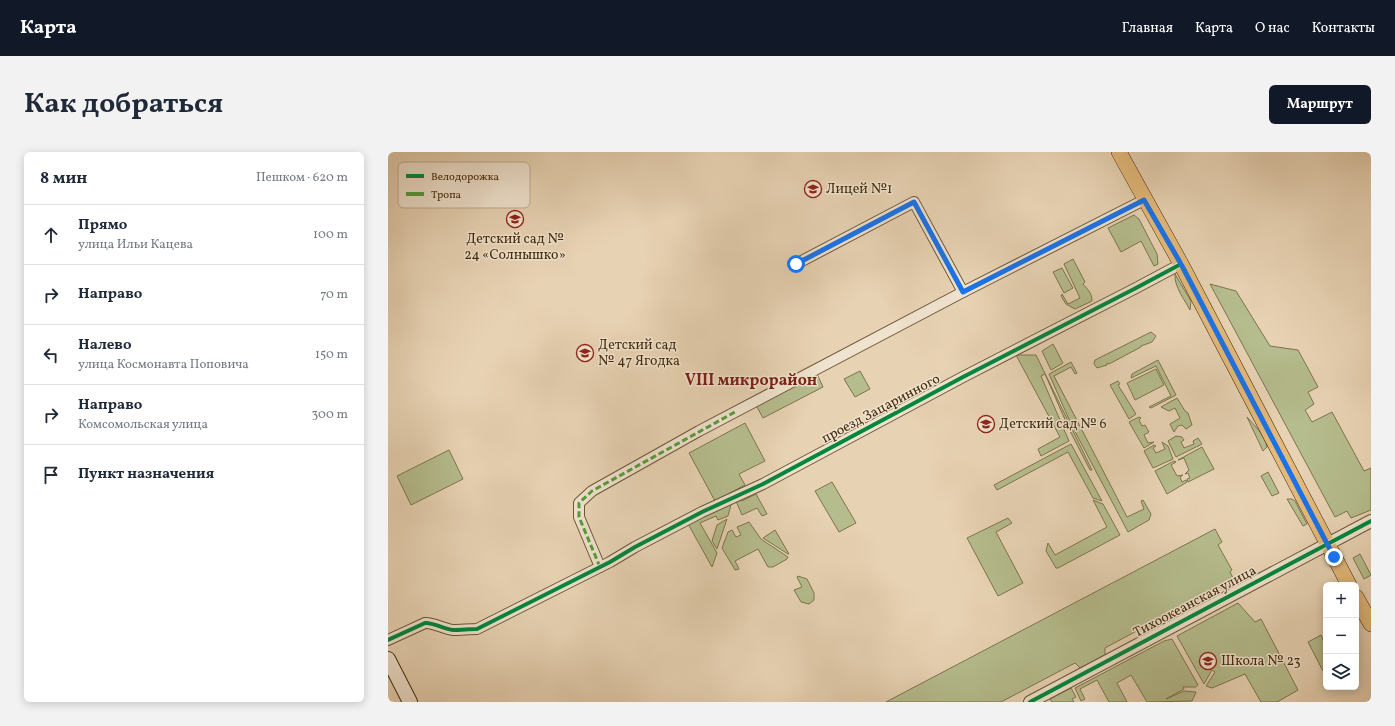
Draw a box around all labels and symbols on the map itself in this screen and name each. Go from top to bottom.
legend [398,162,530,208]
text: Велодорожка [431,170,500,185]
school or university icon: Лицей №1 [803,179,823,199]
place label: Лицей №1 [826,180,892,199]
text: Тропа [431,188,462,203]
school or university icon: Детский сад № 24 «Солнышко» [505,209,525,229]
place label: Детский сад № 24 «Солнышко» [464,230,566,265]
route start [787,255,805,273]
place label: Детский сад № 47 Ягодка [598,336,680,371]
school or university icon: Детский сад № 47 Ягодка [575,343,595,363]
district label: VIII микрорайон [685,370,817,392]
street label: проезд Зацаринного [818,370,944,448]
school or university icon: Детский сад № 6 [976,414,996,434]
place label: Детский сад № 6 [999,415,1106,434]
route end [1325,548,1343,566]
street label: Тихоокеанская улица [1130,561,1260,642]
school or university icon: Школа № 23 [1198,651,1218,671]
place label: Школа № 23 [1221,652,1301,671]

